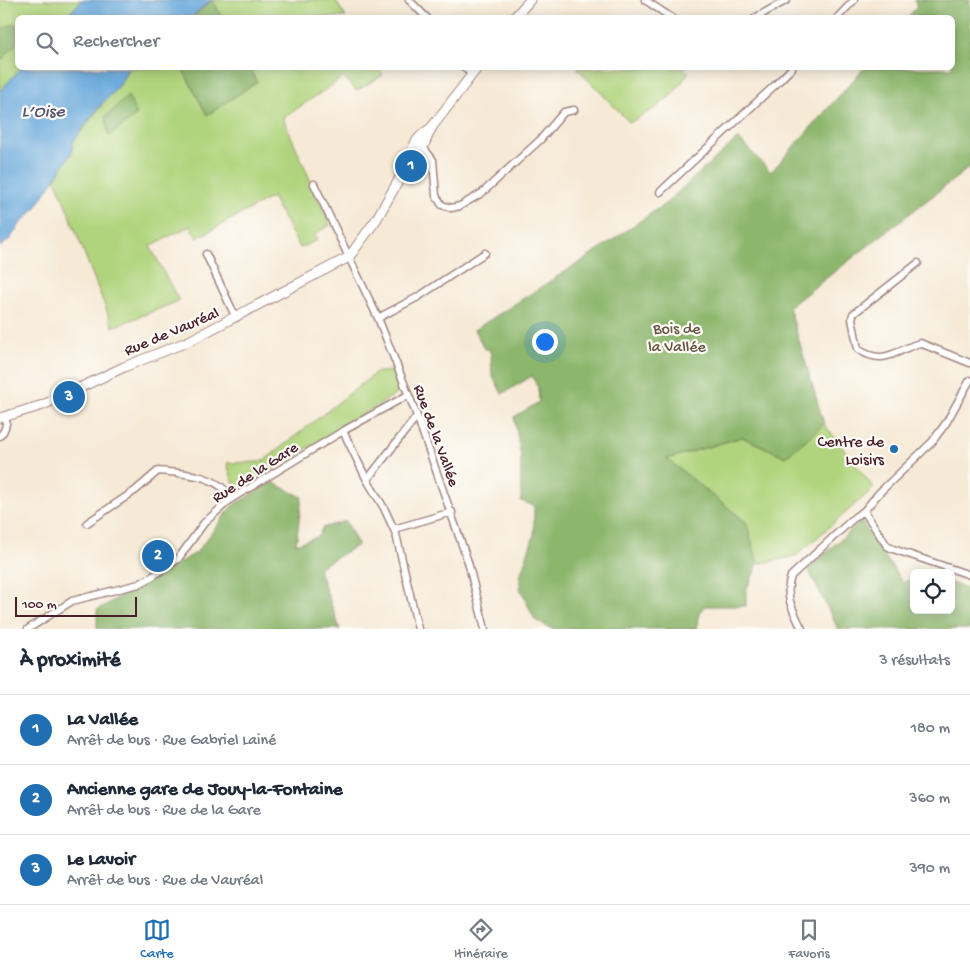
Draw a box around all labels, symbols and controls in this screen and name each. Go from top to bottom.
search box [15,15,955,70]
icon: search [33,29,61,57]
text: Rechercher [73,31,159,54]
water label: L’Oise [22,102,65,123]
pin: 1 [395,147,427,185]
street label: Rue de Vauréal [122,305,223,362]
park label: Bois de la Vallée [648,321,707,358]
your location [532,329,558,355]
pin: 3 [53,378,85,416]
street label: Rue de la Vallée [408,383,462,490]
place label: Centre de Loisirs [818,434,885,471]
street label: Rue de la Gare [209,439,303,509]
marker: Centre de Loisirs [888,443,900,455]
pin: 2 [142,537,174,575]
map controls [910,569,955,614]
button: locate [910,569,955,614]
scale bar [15,594,138,617]
text: 100 m [22,597,57,614]
text: À proximité [20,649,121,674]
text: 3 résultats [879,652,950,671]
text: La Vallée [67,709,138,732]
text: 1 [33,720,39,739]
text: 180 m [911,720,950,739]
text: Arrêt de bus · Rue Gabriel Lainé [67,732,276,751]
text: Ancienne gare de Jouy-la-Fontaine [67,779,343,802]
text: 2 [32,790,40,809]
text: 360 m [909,790,950,809]
text: Arrêt de bus · Rue de la Gare [67,802,261,821]
text: Le Lavoir [67,849,135,872]
text: 3 [32,860,40,879]
text: 390 m [909,860,950,879]
text: Arrêt de bus · Rue de Vauréal [67,872,263,891]
tab: Carte [140,916,173,963]
tab: Itinéraire [454,916,508,963]
tab: Favoris [788,916,830,963]

